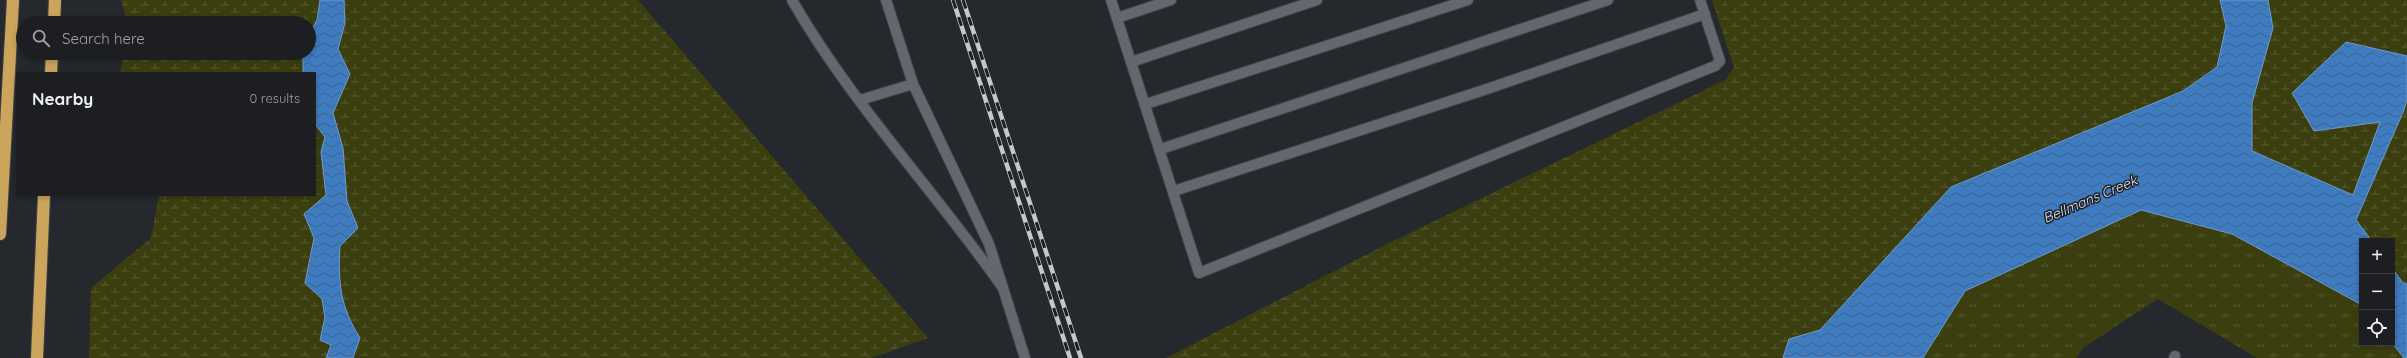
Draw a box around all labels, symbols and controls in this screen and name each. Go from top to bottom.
search box [16,16,316,60]
icon: search [30,27,52,49]
text: Search here [62,29,145,48]
text: Nearby [32,88,93,109]
text: 0 results [249,90,300,106]
water label: Bellmans Creek [2040,170,2141,227]
map controls [2359,238,2395,346]
button: + [2359,238,2395,274]
button: − [2359,274,2395,310]
button: locate [2359,310,2395,346]

